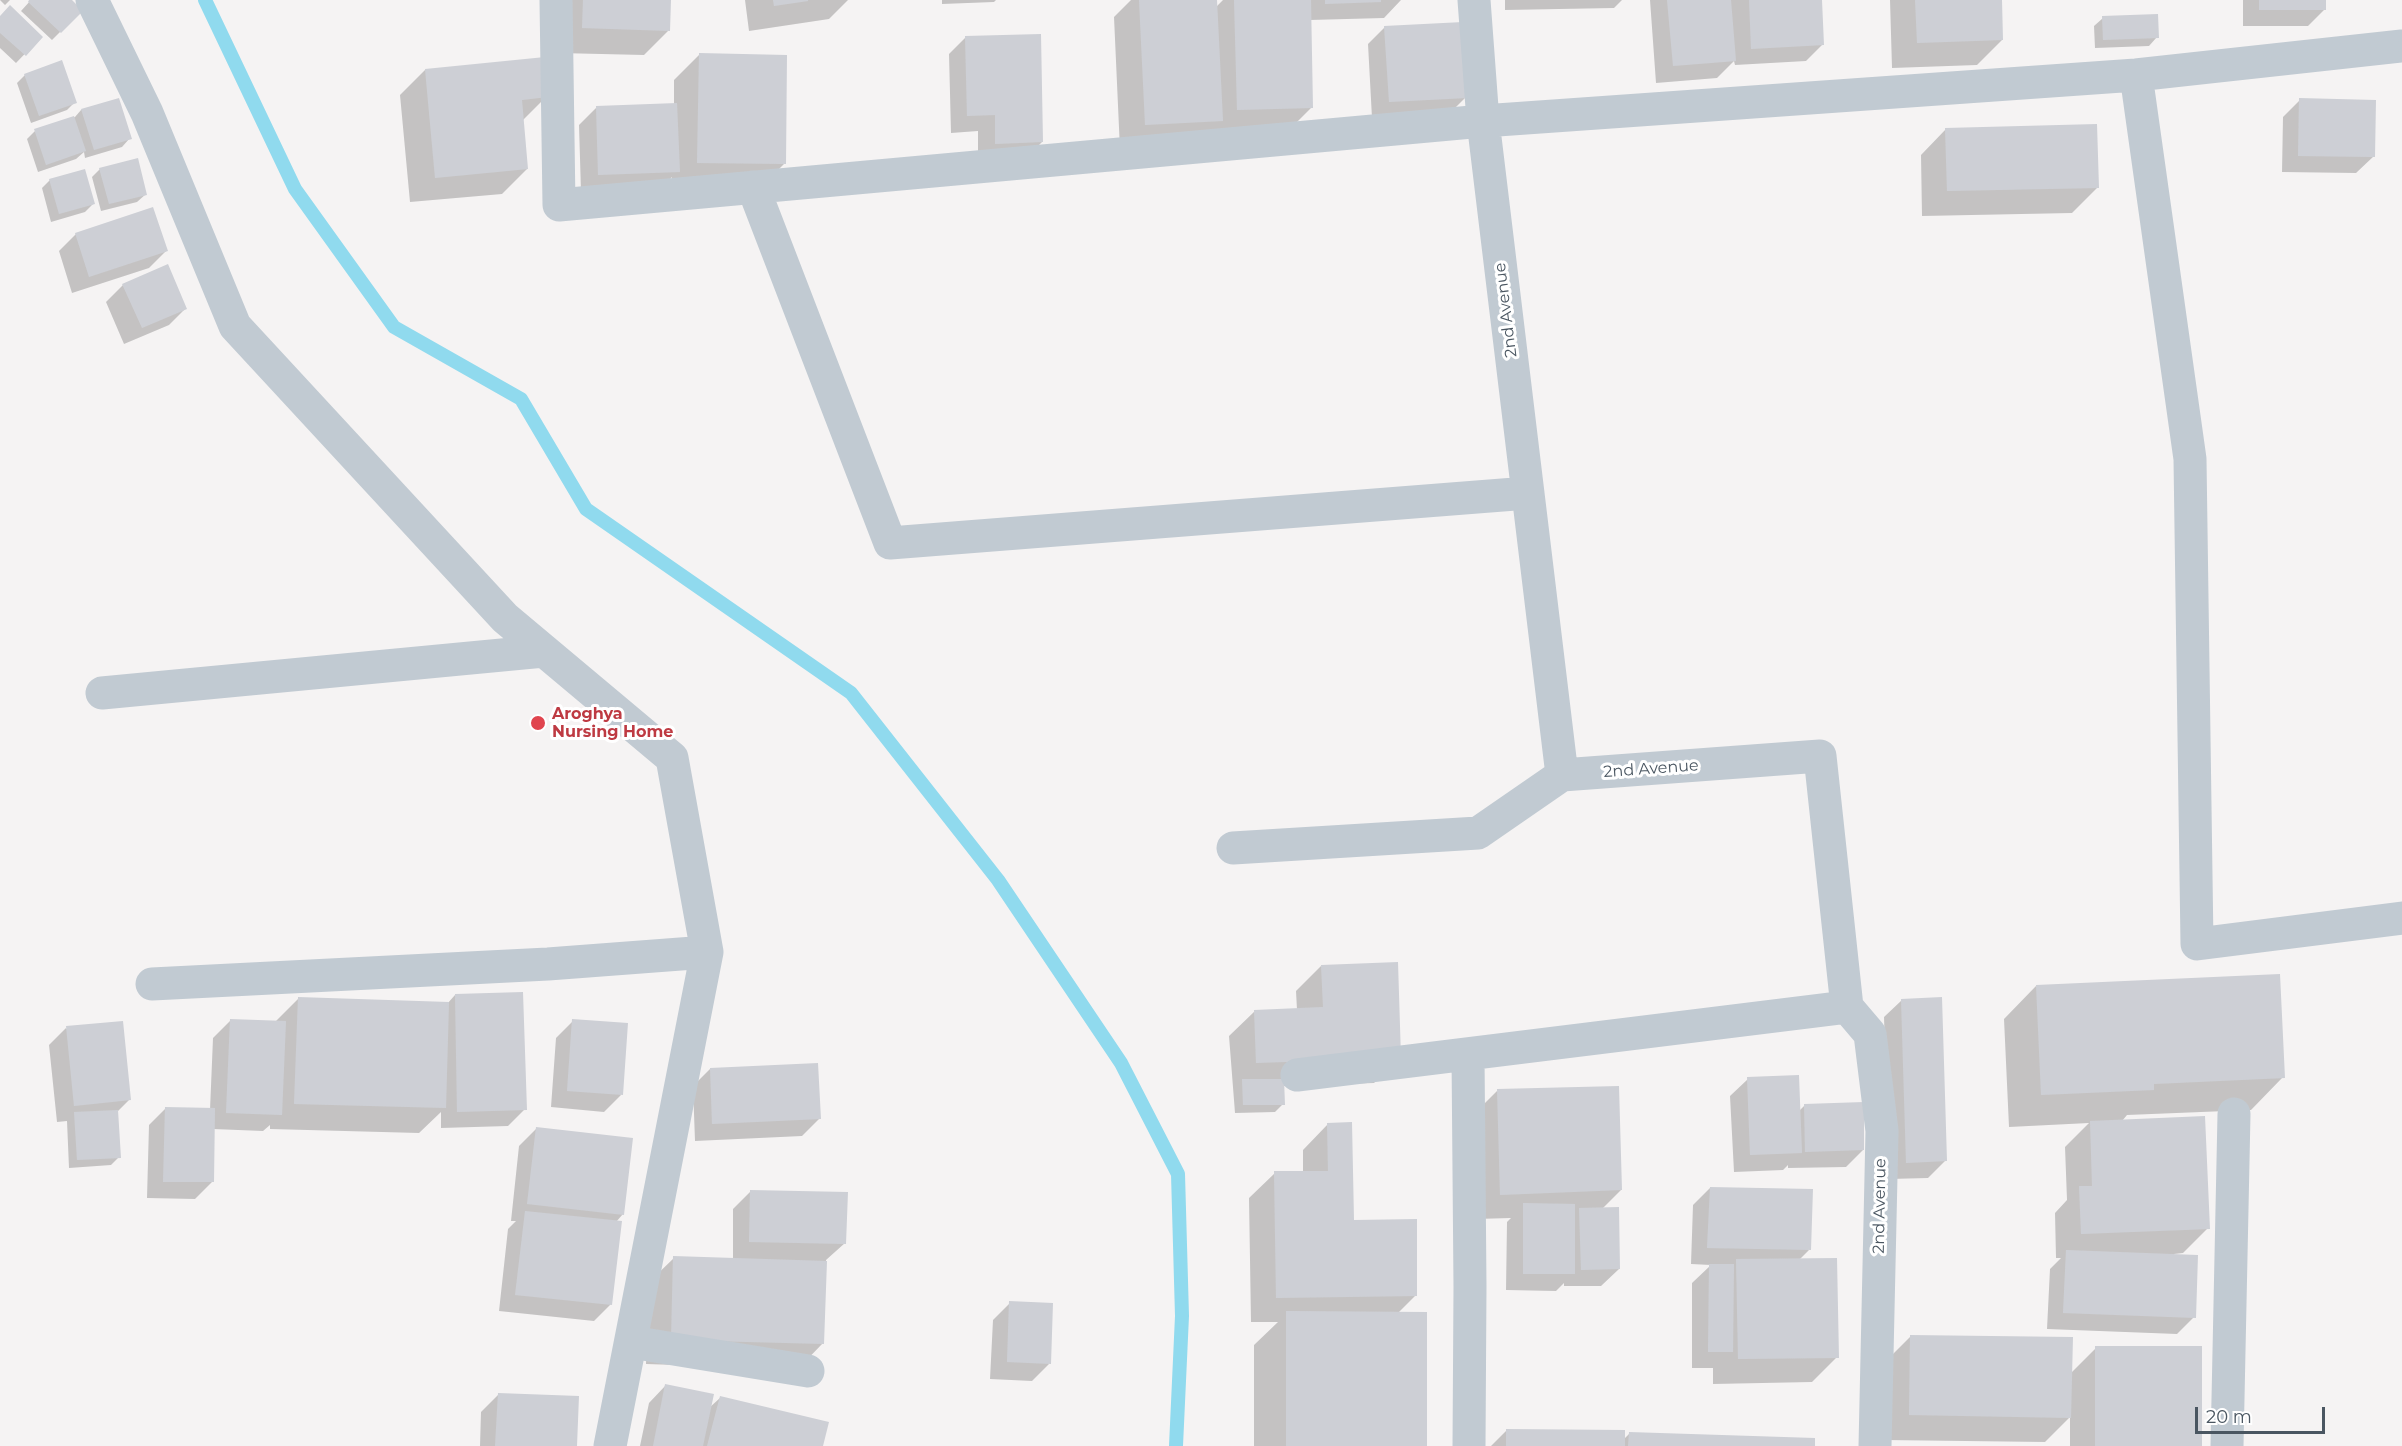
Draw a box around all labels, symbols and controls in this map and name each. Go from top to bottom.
street label: 2nd Avenue [1491,262,1521,358]
place label: Aroghya Nursing Home [552,704,673,742]
marker: Aroghya Nursing Home [529,714,547,732]
street label: 2nd Avenue [1603,756,1699,782]
street label: 2nd Avenue [1870,1158,1890,1254]
scale bar [2198,1395,2328,1433]
text: 20 m [2206,1406,2252,1428]

